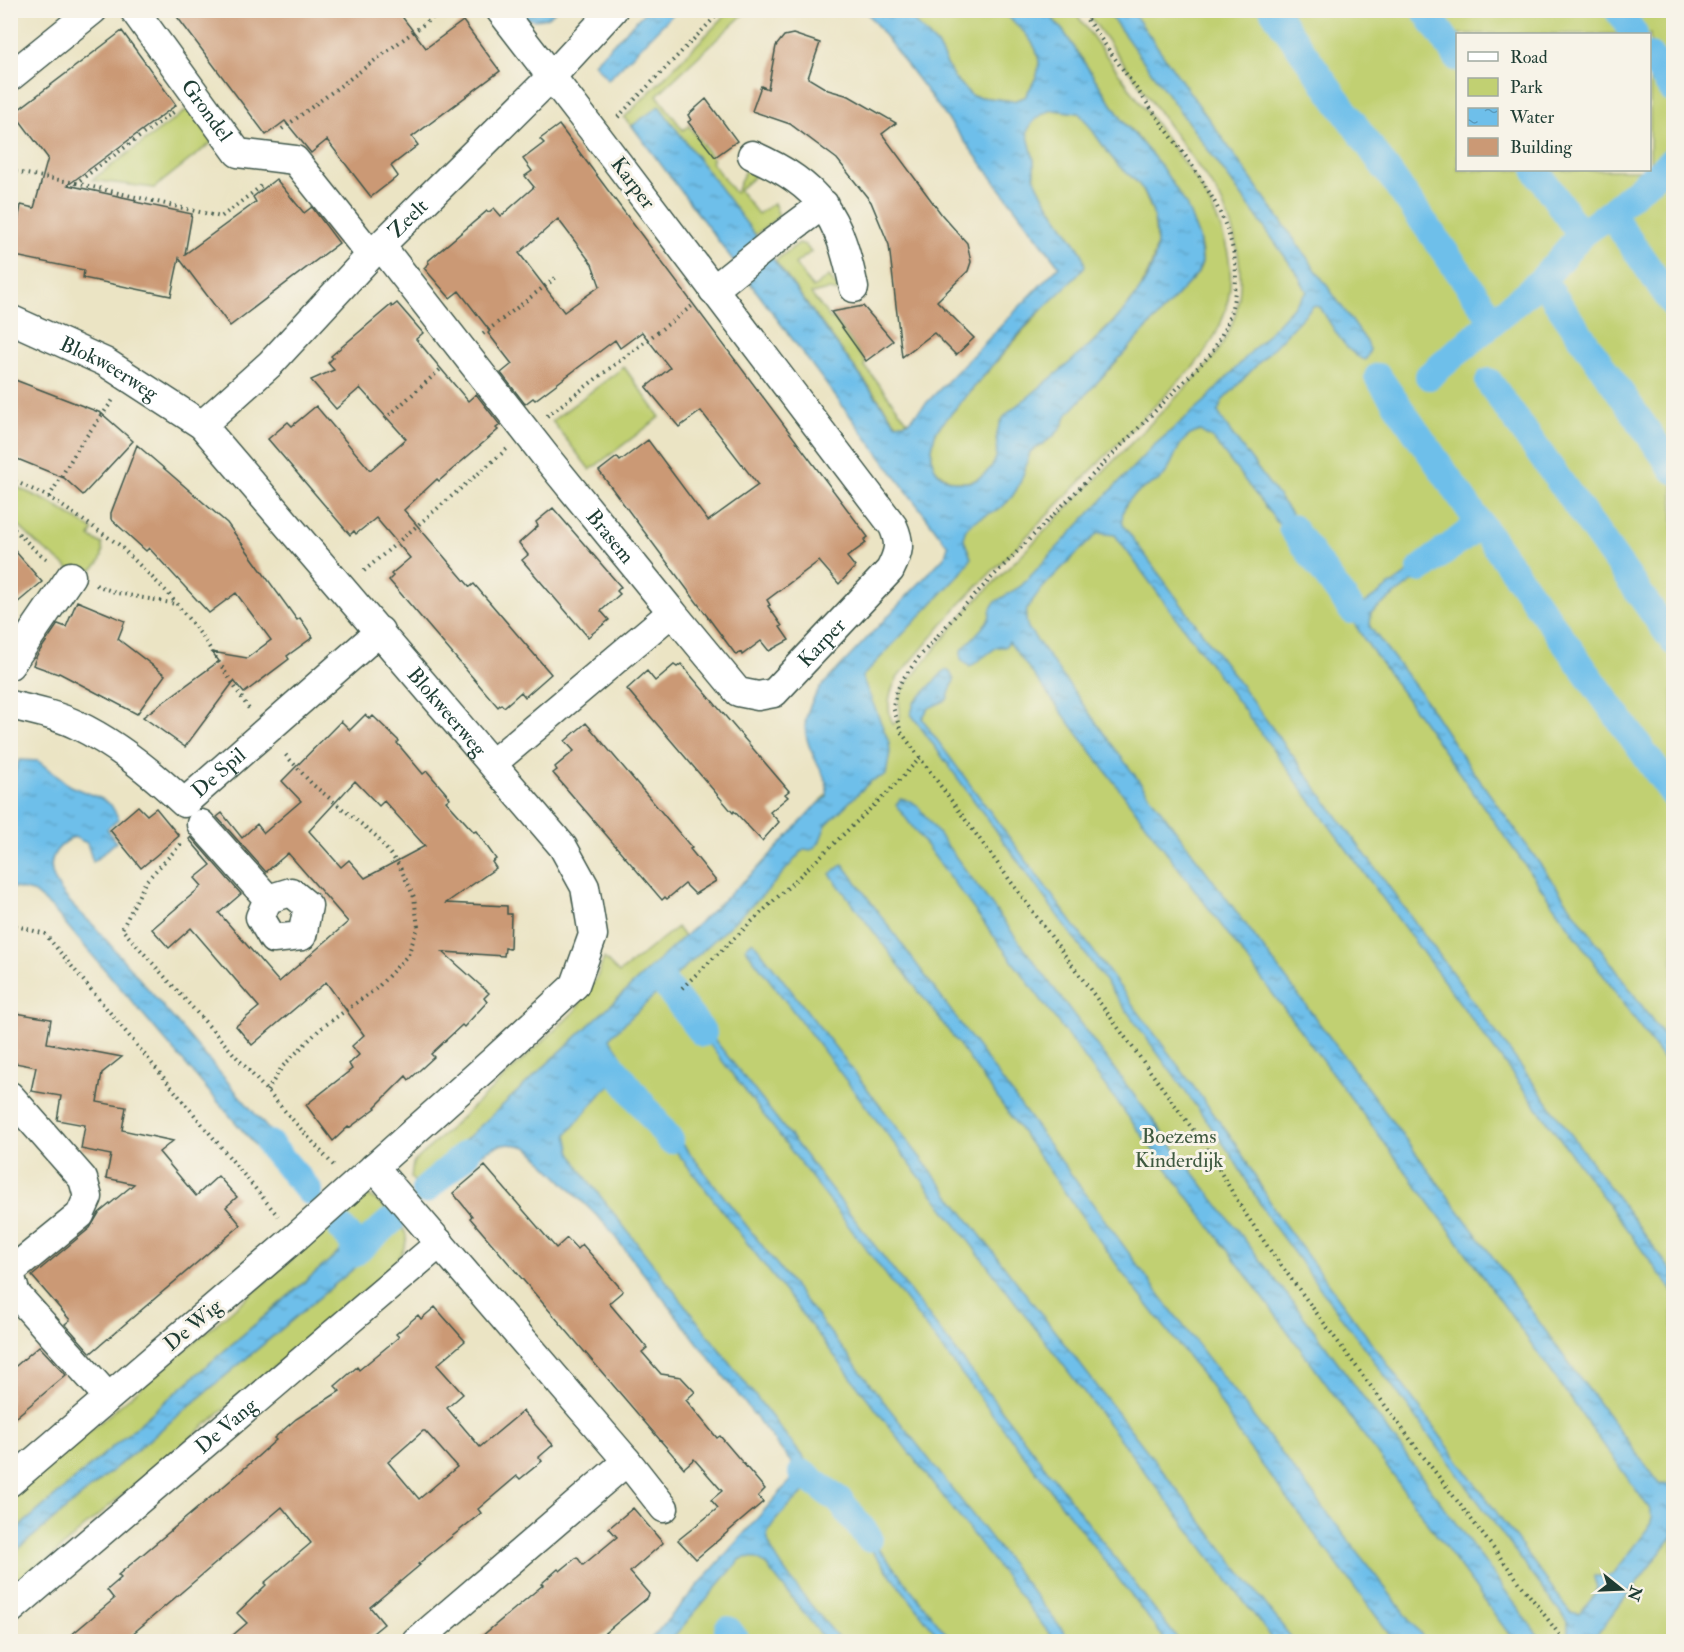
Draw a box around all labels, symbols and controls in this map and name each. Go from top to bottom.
legend [1456,33,1651,171]
text: Road [1510,46,1548,69]
street label: Grondel [175,74,239,147]
text: Park [1510,76,1543,99]
text: Water [1509,106,1554,129]
text: Building [1510,136,1573,159]
street label: Karper [605,152,661,215]
street label: Zeelt [382,193,434,244]
street label: Blokweerweg [56,330,164,407]
street label: Brasem [580,504,641,569]
street label: Karper [792,612,852,673]
street label: Blokweerweg [401,661,493,762]
street label: De Spil [186,741,252,804]
park label: Boezems Kinderdijk [1135,1123,1223,1174]
street label: De Wig [158,1293,228,1357]
street label: De Vang [189,1391,263,1460]
north arrow [1591,1559,1651,1619]
text: N [1622,1582,1646,1604]

